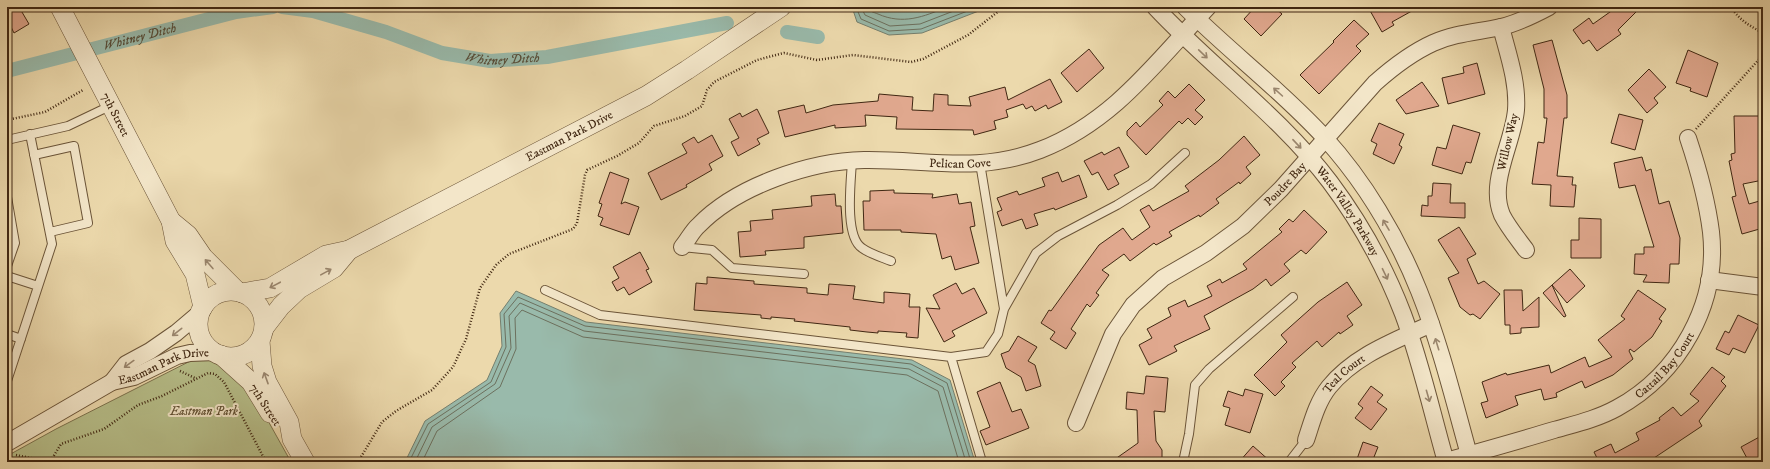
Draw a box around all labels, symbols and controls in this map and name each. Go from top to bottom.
water label: Whitney Ditch [101,20,178,54]
water label: Whitney Ditch [464,49,540,69]
one-way arrow [1198,49,1208,59]
one-way arrow [1273,88,1283,97]
street label: 7th Street [98,90,133,139]
street label: Eastman Park Drive [523,107,615,165]
street label: Willow Way [1494,112,1522,173]
one-way arrow [1292,139,1301,149]
street label: Pelican Cove [929,155,992,171]
street label: Poudre Bay [1261,158,1309,209]
street label: Water Valley Parkway [1312,162,1383,259]
one-way arrow [1382,219,1390,231]
one-way arrow [205,258,214,269]
one-way arrow [1382,267,1389,279]
one-way arrow [320,268,332,276]
one-way arrow [269,281,281,289]
one-way arrow [171,328,182,336]
street label: Cattail Bay Court [1632,329,1698,402]
one-way arrow [1433,337,1440,350]
street label: Eastman Park Drive [117,345,209,388]
street label: Teal Court [1319,351,1368,396]
one-way arrow [123,360,134,368]
one-way arrow [261,372,269,384]
street label: 7th Street [246,381,284,429]
one-way arrow [1424,390,1432,403]
park label: Eastman Park [169,404,238,419]

